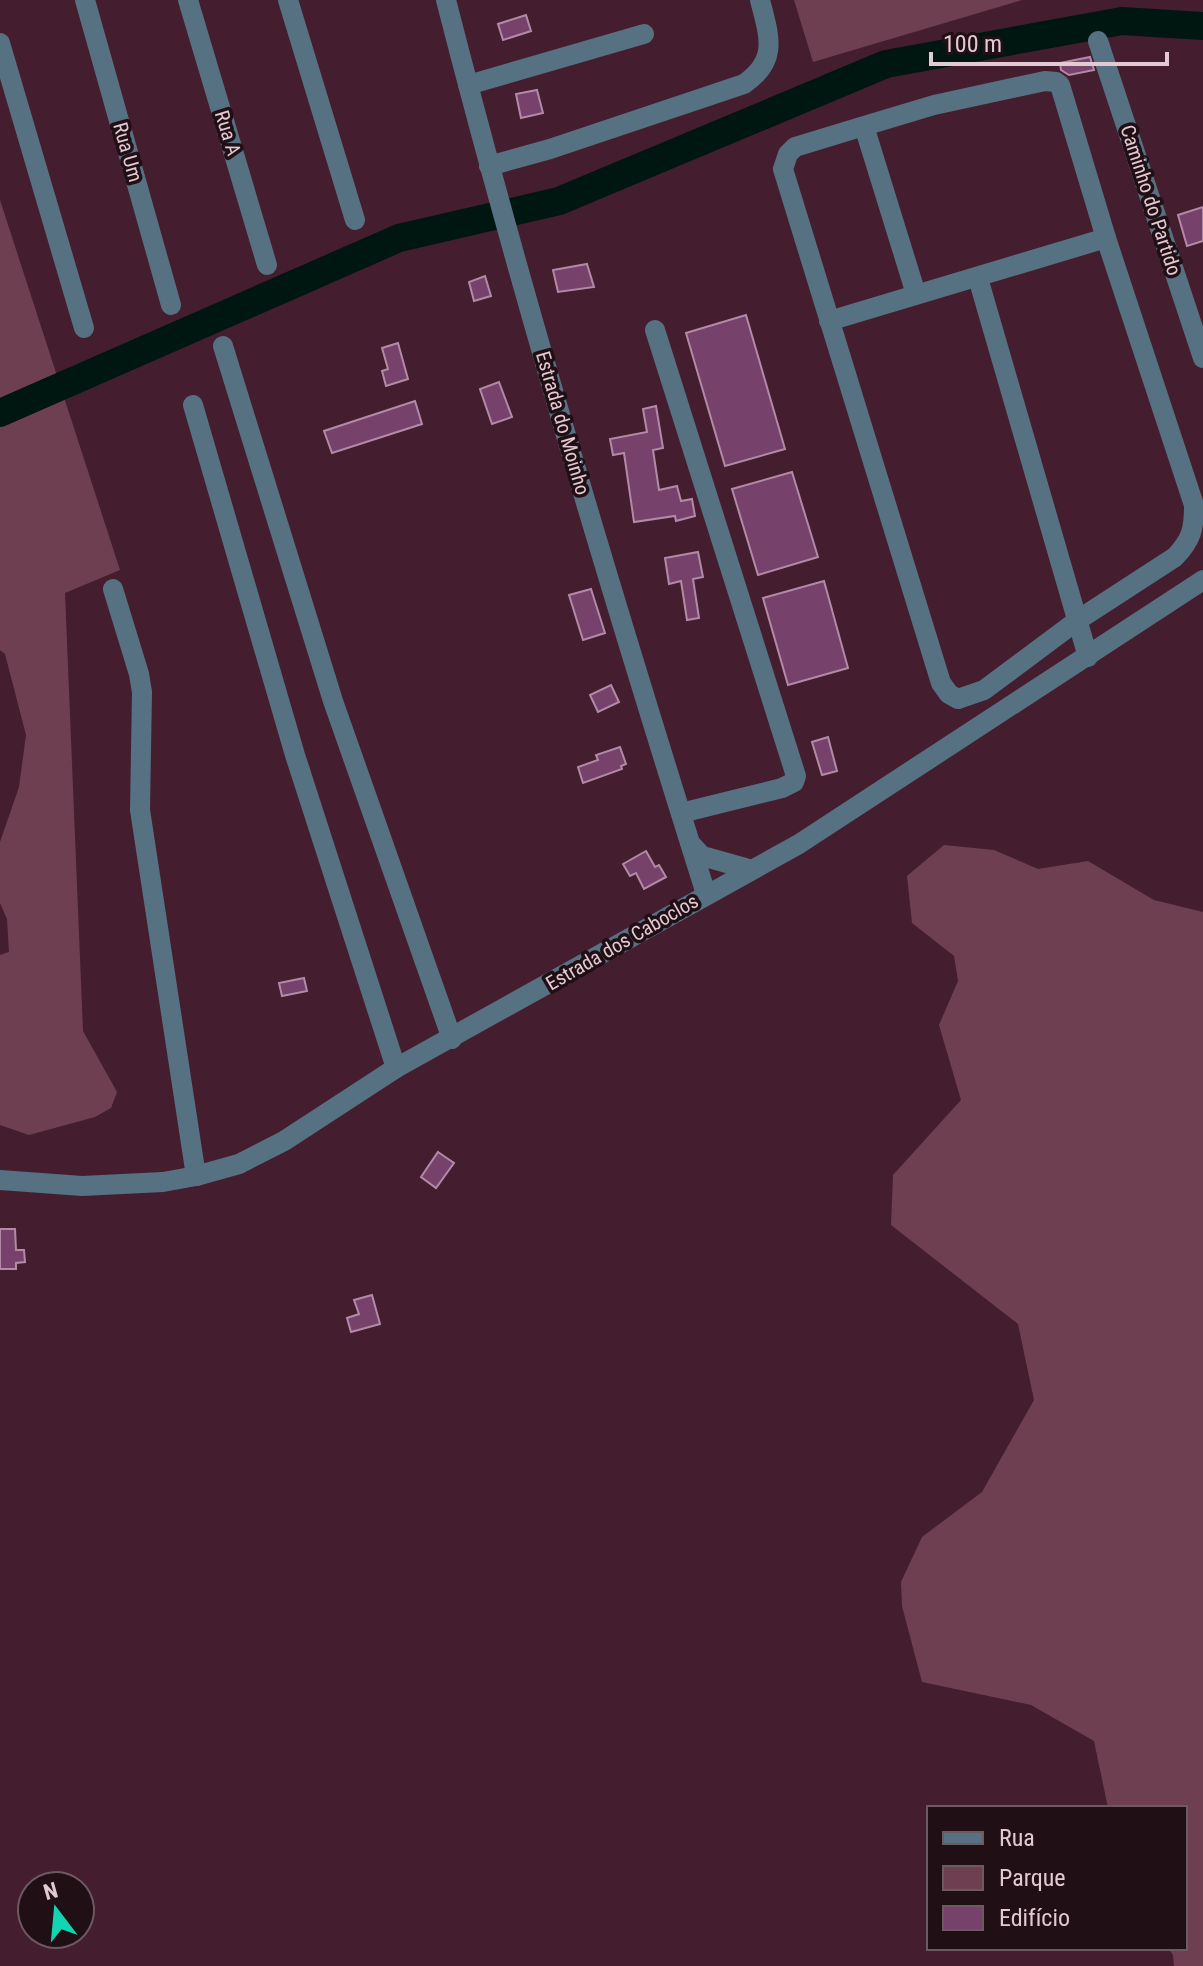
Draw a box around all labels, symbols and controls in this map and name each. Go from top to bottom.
scale bar [931,16,1167,66]
text: 100 m [943,30,1002,58]
street label: Rua A [210,107,246,159]
street label: Rua Um [108,119,148,185]
street label: Caminho do Partido [1115,122,1187,278]
street label: Estrada do Moinho [531,349,595,497]
street label: Estrada dos Caboclos [542,889,702,995]
legend [927,1806,1187,1950]
text: Rua [999,1824,1035,1852]
text: Parque [999,1864,1066,1892]
north arrow [16,1870,96,1950]
text: N [41,1877,61,1905]
text: Edifício [999,1904,1070,1932]

